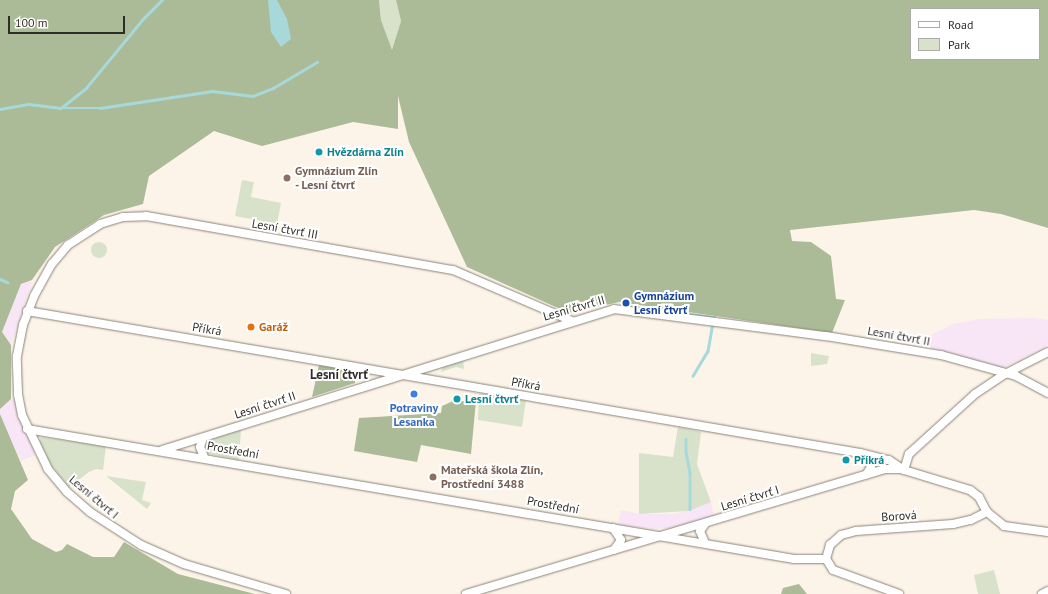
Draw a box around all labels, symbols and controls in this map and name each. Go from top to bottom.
scale bar [10,8,127,34]
legend [910,8,1040,60]
text: 100 m [15,15,48,30]
text: Road [948,17,973,32]
text: Park [948,37,970,52]
place label: Hvězdárna Zlín [327,145,404,159]
marker: Hvězdárna Zlín [314,147,324,157]
place label: Gymnázium Zlín - Lesní čtvrť [295,164,378,192]
marker: Gymnázium Zlín - Lesní čtvrť [282,173,292,183]
street label: Lesní čtvrť III [251,216,319,242]
place label: Gymnázium Lesní čtvrť [634,289,694,317]
street label: Lesní čtvrť II [541,292,607,324]
marker: Gymnázium Lesní čtvrť [621,298,631,308]
street label: Příkrá [191,320,223,338]
place label: Garáž [259,320,288,334]
marker: Garáž [246,322,256,332]
street label: Lesní čtvrť II [866,323,932,349]
district label: Lesní čtvrť [310,367,368,383]
street label: Příkrá [510,374,542,394]
street label: Lesní čtvrť II [233,388,297,422]
marker: Potraviny Lesanka [409,389,419,399]
place label: Lesní čtvrť [465,392,518,406]
marker: Lesní čtvrť [452,394,462,404]
place label: Potraviny Lesanka [390,401,438,429]
street label: Prostřední [206,438,260,462]
place label: Příkrá [854,453,884,467]
marker: Příkrá [841,455,851,465]
place label: Mateřská škola Zlín, Prostřední 3488 [441,463,543,491]
street label: Lesní čtvrť I [66,472,122,522]
marker: Mateřská škola Zlín, Prostřední 3488 [428,472,438,482]
street label: Lesní čtvrť I [719,482,781,514]
street label: Prostřední [526,493,580,517]
street label: Borová [881,508,917,524]

